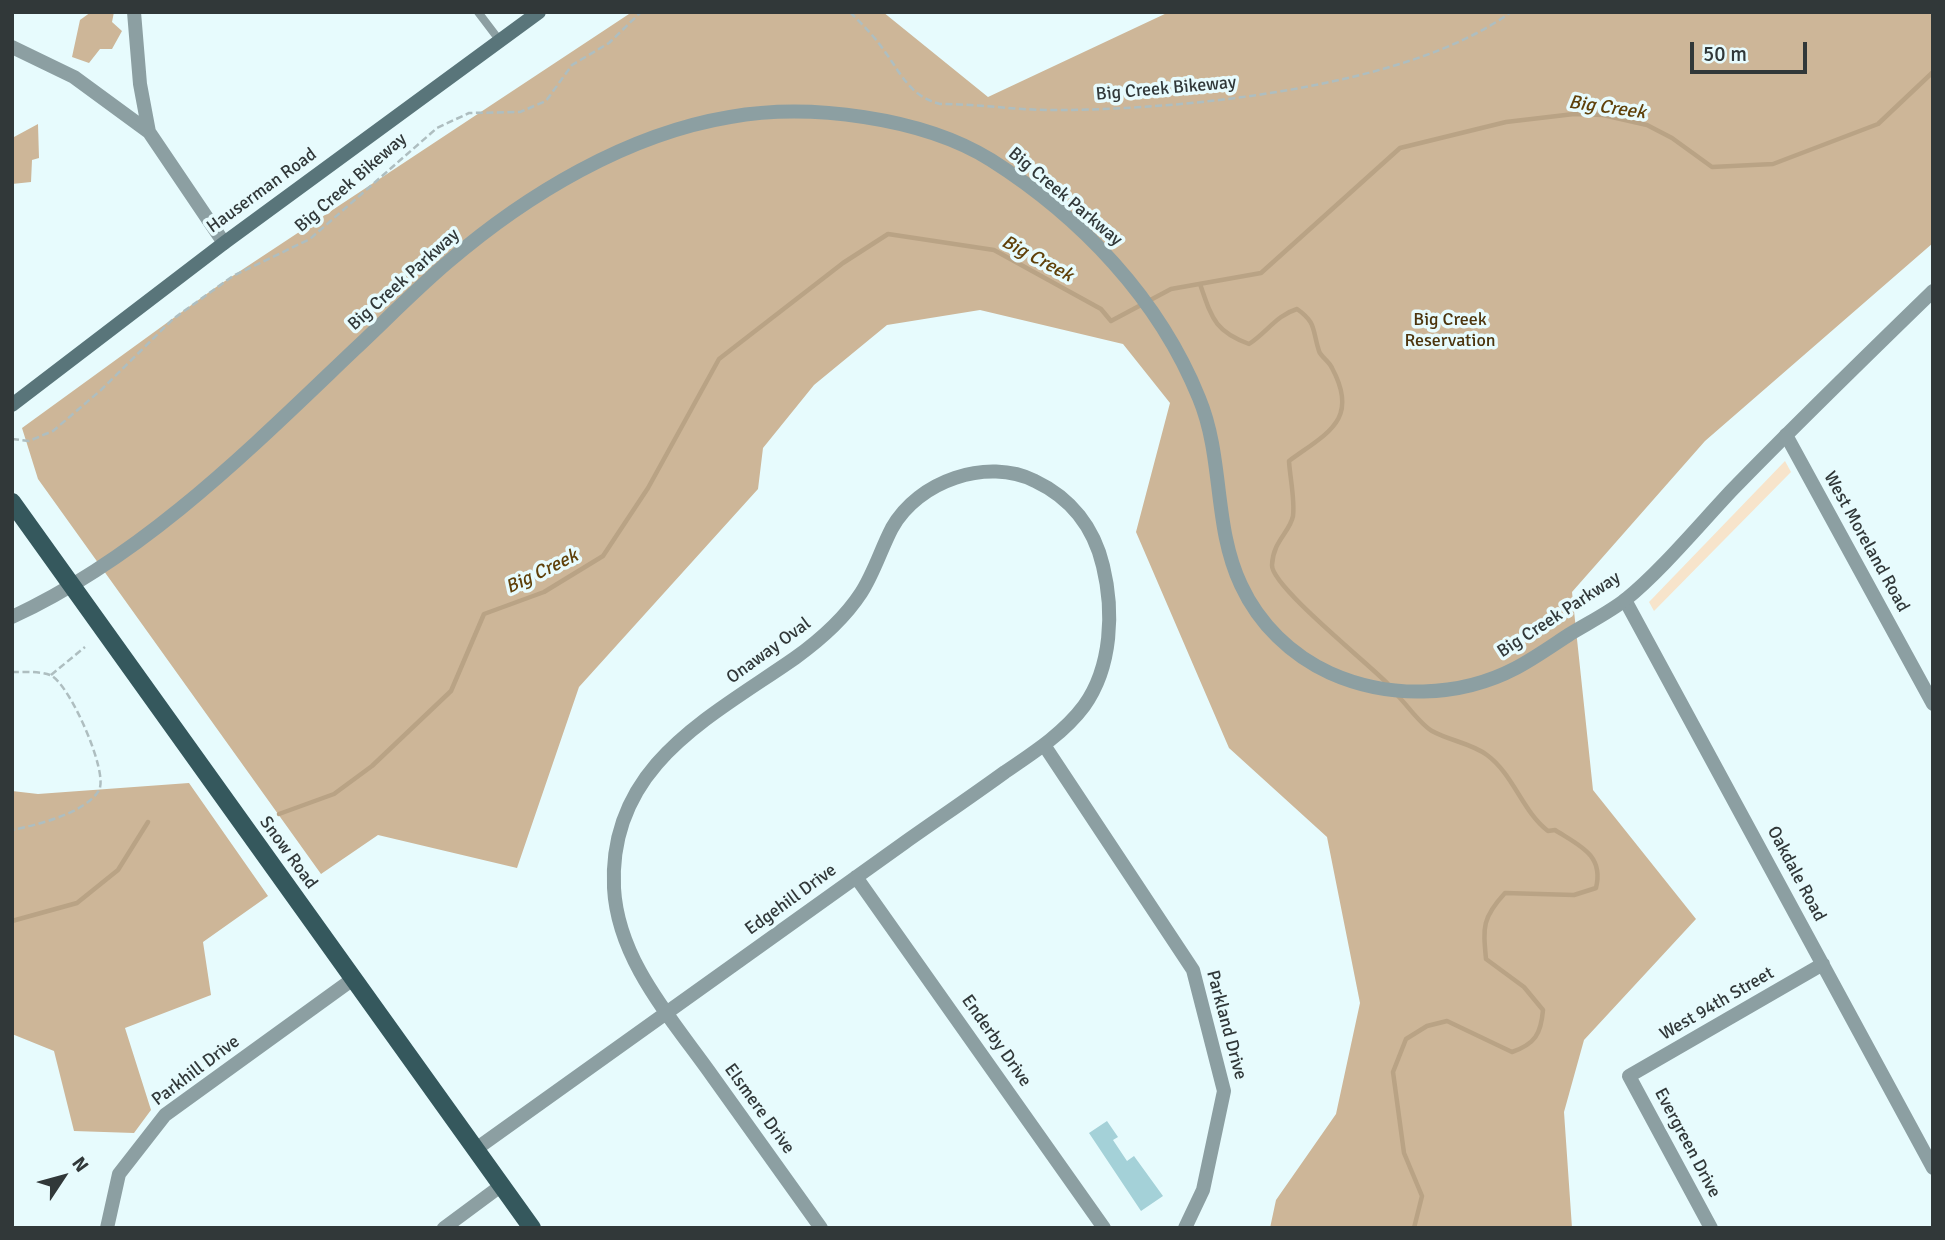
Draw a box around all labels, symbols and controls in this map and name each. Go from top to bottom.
scale bar [1693,28,1810,72]
text: 50 m [1703,41,1747,67]
street label: Big Creek Bikeway [1095,72,1237,106]
water label: Big Creek [1567,91,1647,125]
street label: Big Creek Bikeway [291,129,411,237]
street label: Big Creek Parkway [1004,143,1126,251]
street label: Hauserman Road [203,144,321,238]
street label: Big Creek Parkway [344,224,464,336]
water label: Big Creek [997,231,1077,287]
park label: Big Creek Reservation [1404,309,1496,352]
street label: West Moreland Road [1818,468,1914,616]
water label: Big Creek [502,545,582,599]
street label: Big Creek Parkway [1494,567,1624,663]
street label: Onaway Oval [723,613,815,689]
street label: Snow Road [254,812,322,894]
street label: Oakdale Road [1762,823,1830,925]
street label: Edgehill Drive [741,860,841,940]
street label: West 94th Street [1656,963,1778,1045]
street label: Parkland Drive [1201,968,1251,1082]
street label: Enderby Drive [956,991,1036,1091]
street label: Parkhill Drive [148,1031,244,1111]
street label: Elsmere Drive [719,1060,799,1158]
street label: Evergreen Drive [1649,1084,1725,1202]
north arrow [28,1142,98,1212]
text: N [66,1152,94,1177]

